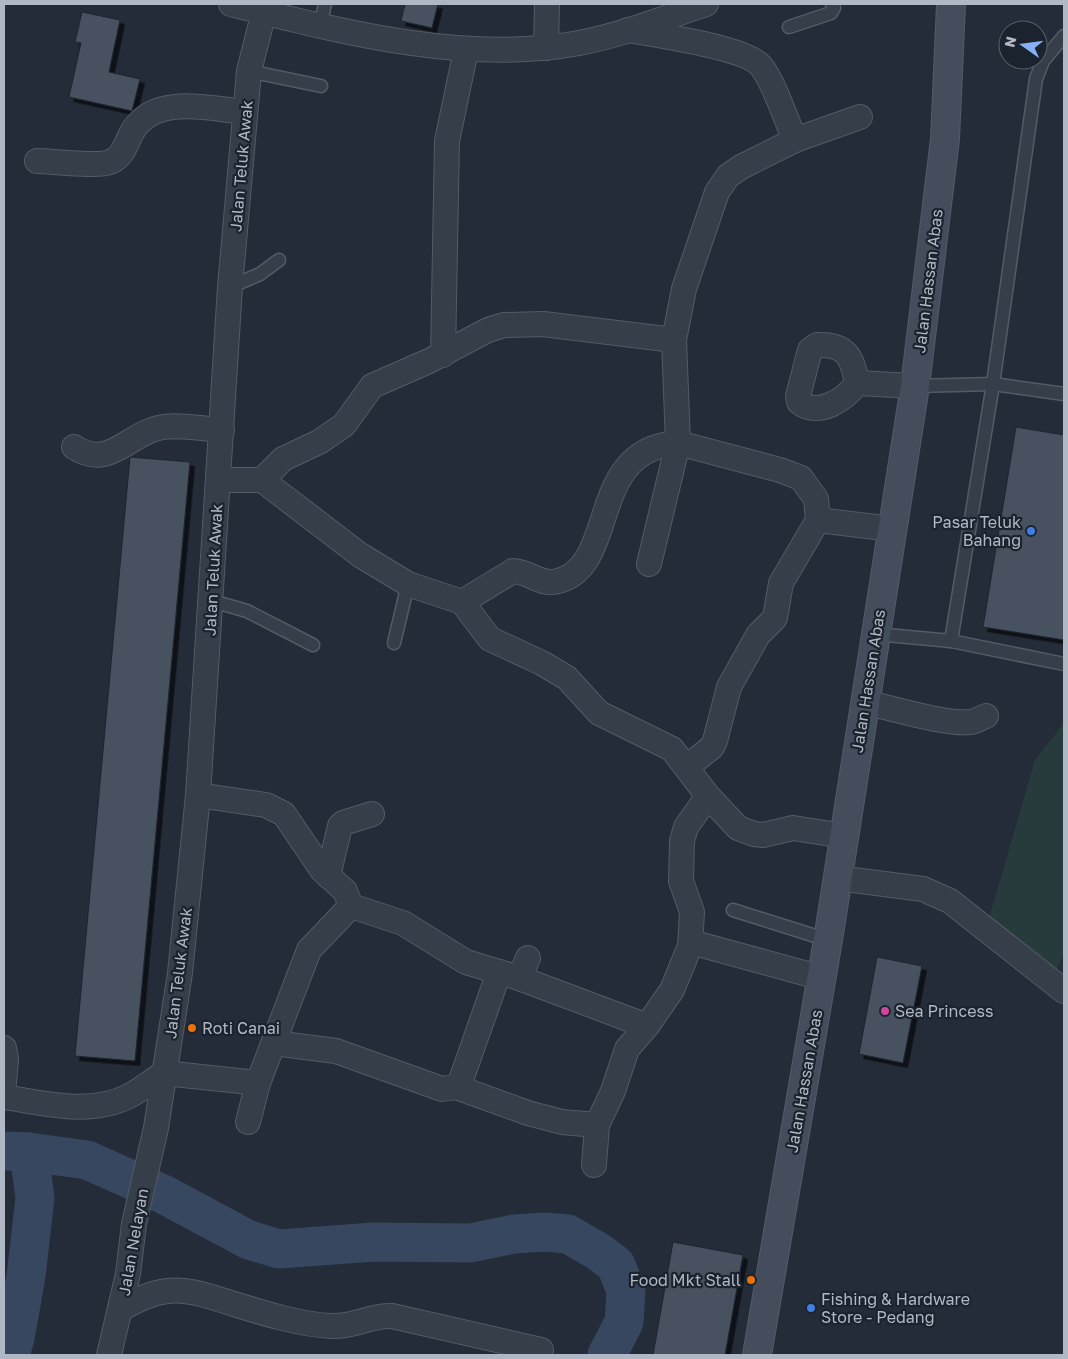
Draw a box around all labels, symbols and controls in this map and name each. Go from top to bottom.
north arrow [998,20,1048,70]
text: N [1000,35,1019,49]
street label: Jalan Teluk Awak [225,99,257,233]
street label: Jalan Hassan Abas [909,208,947,354]
street label: Jalan Teluk Awak [200,503,226,637]
place label: Pasar Teluk Bahang [932,512,1021,550]
marker: Pasar Teluk Bahang [1025,525,1037,537]
street label: Jalan Hassan Abas [847,608,889,754]
street label: Jalan Teluk Awak [160,906,196,1040]
place label: Sea Princess [895,1001,993,1021]
marker: Sea Princess [879,1005,891,1017]
street label: Jalan Hassan Abas [782,1008,826,1154]
place label: Roti Canai [202,1018,280,1038]
marker: Roti Canai [186,1022,198,1034]
street label: Jalan Nelayan [114,1187,152,1297]
place label: Food Mkt Stall [629,1270,741,1290]
marker: Food Mkt Stall [745,1274,757,1286]
place label: Fishing & Hardware Store - Pedang [821,1289,970,1327]
marker: Fishing & Hardware Store - Pedang [805,1302,817,1314]

